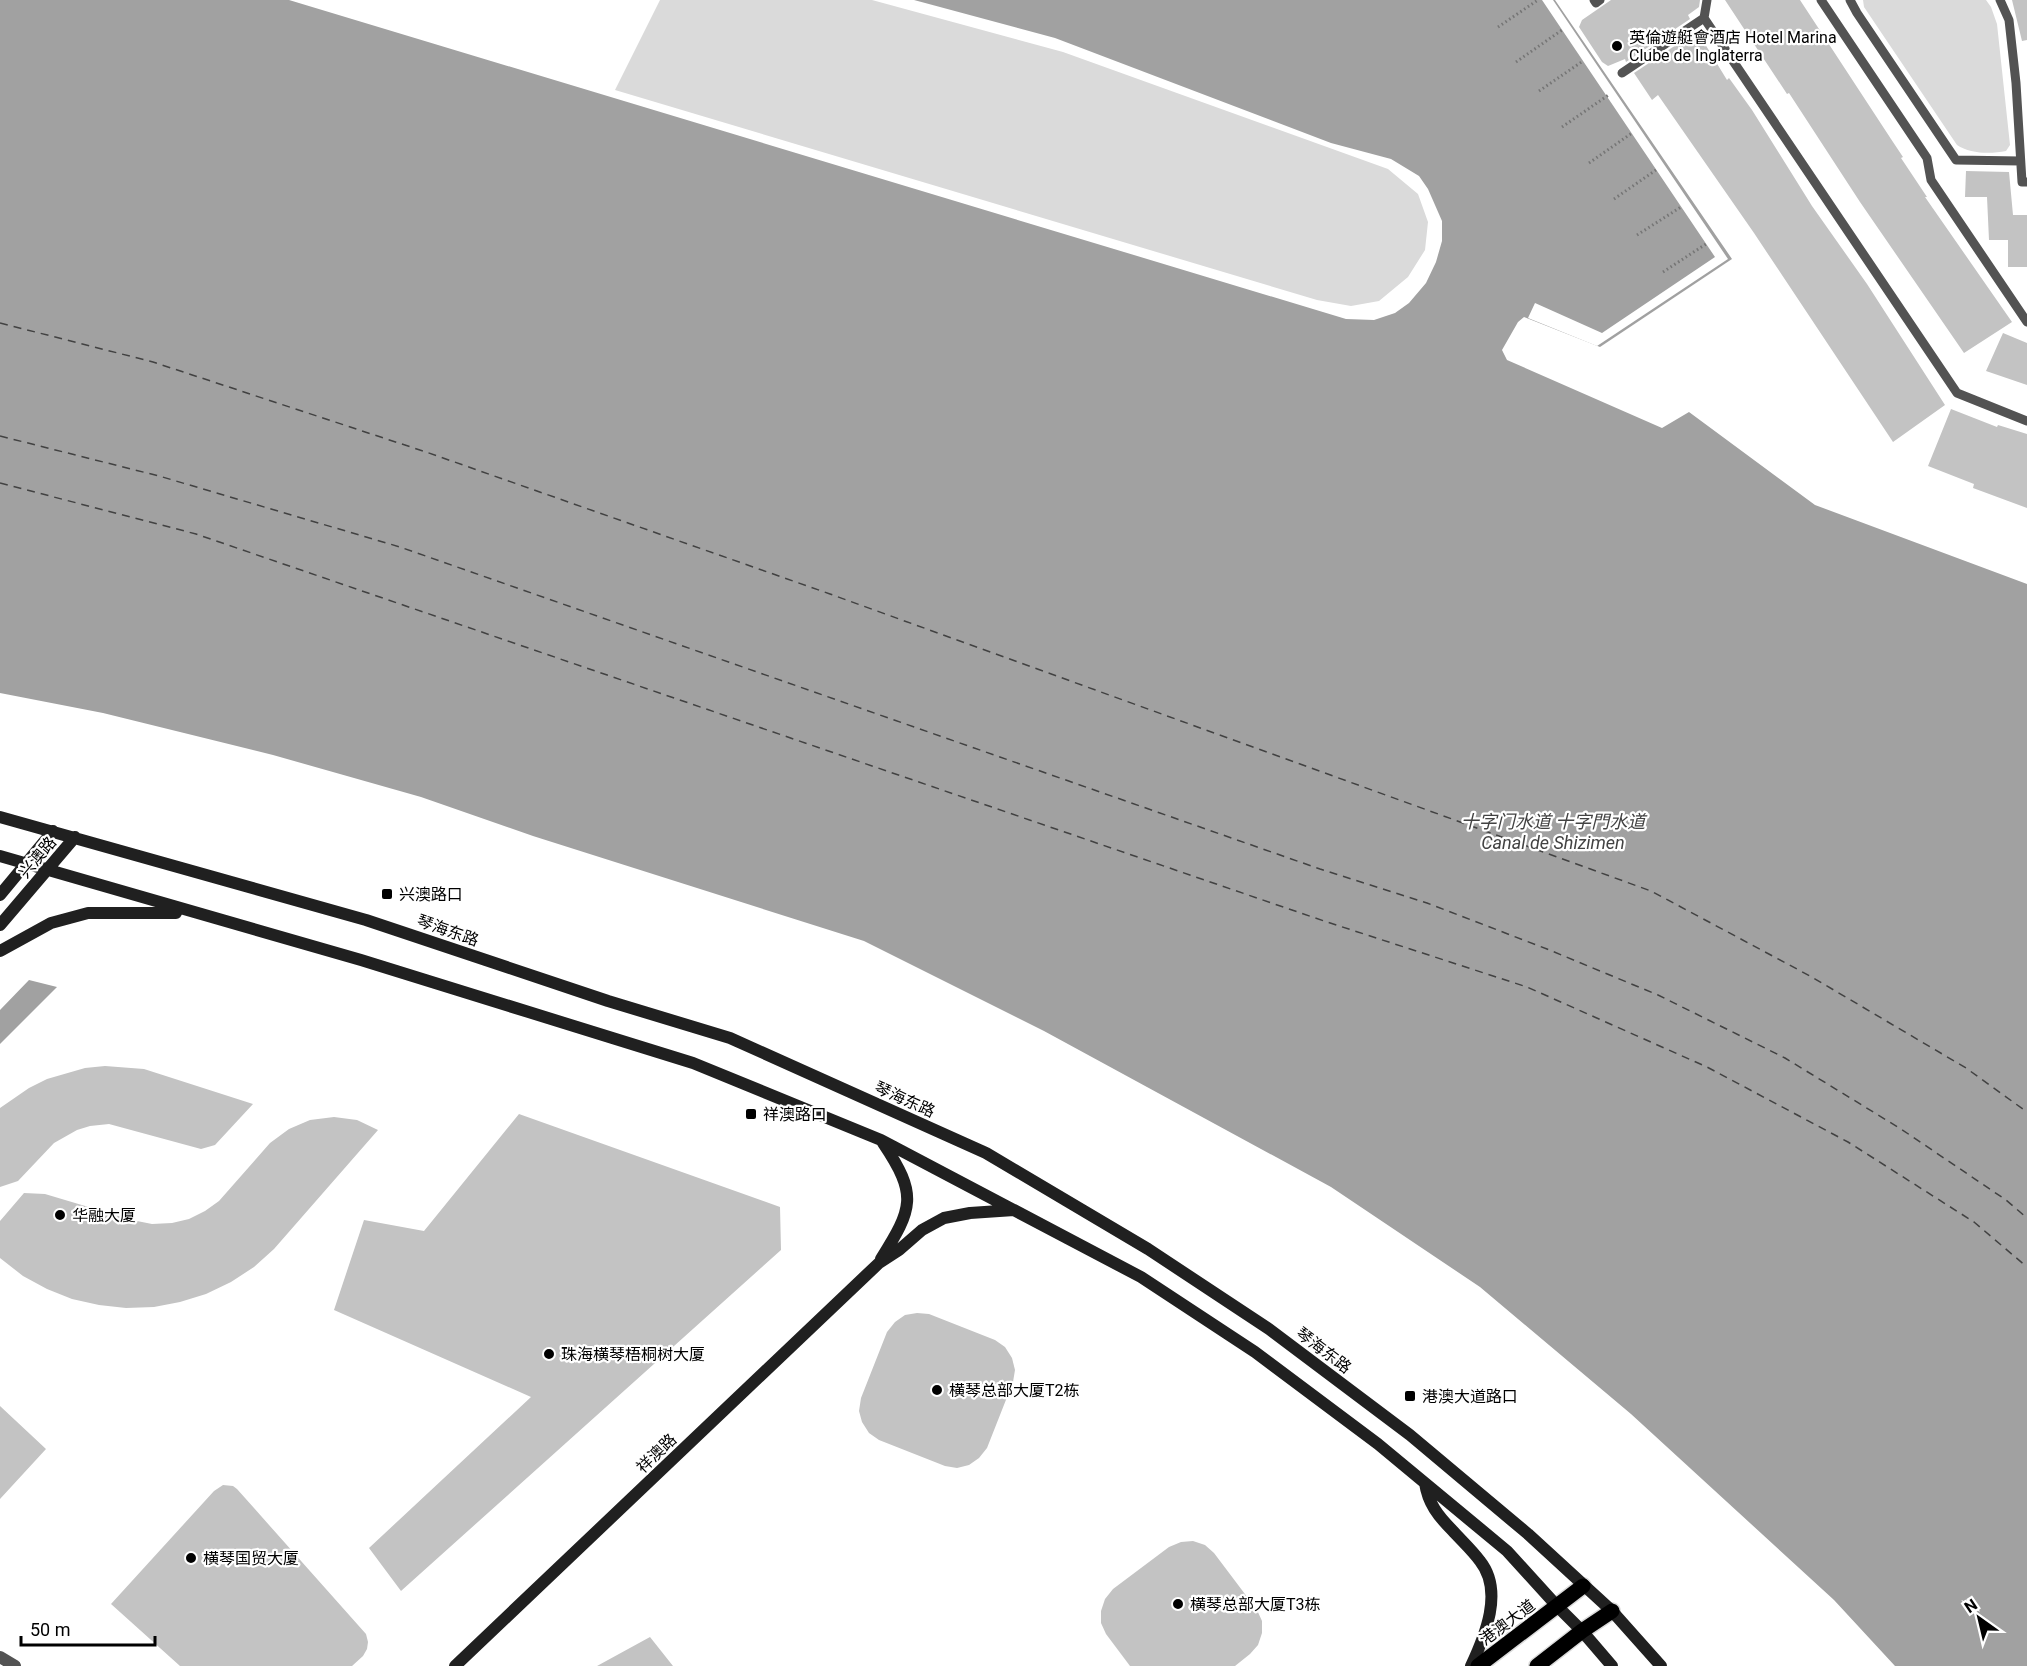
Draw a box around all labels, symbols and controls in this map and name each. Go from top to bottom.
place label: 英倫遊艇會酒店 Hotel Marina Clube de Inglaterra [1629,28,1837,65]
marker: 英倫遊艇會酒店 Hotel Marina Clube de Inglaterra [1610,39,1624,53]
water label: 十字门水道 十字門水道 Canal de Shizimen [1461,811,1648,853]
street label: 兴澳路 [15,833,60,882]
place label: 兴澳路口 [399,885,463,904]
marker: 兴澳路口 [380,887,394,901]
street label: 琴海东路 [414,911,481,950]
street label: 琴海东路 [872,1078,938,1121]
place label: 祥澳路口 [763,1105,827,1124]
marker: 祥澳路口 [744,1107,758,1121]
place label: 华融大厦 [72,1206,136,1225]
marker: 华融大厦 [53,1208,67,1222]
street label: 琴海东路 [1292,1324,1355,1377]
place label: 珠海横琴梧桐树大厦 [561,1345,705,1364]
marker: 珠海横琴梧桐树大厦 [542,1347,556,1361]
place label: 横琴总部大厦T2栋 [949,1381,1080,1400]
marker: 横琴总部大厦T2栋 [930,1383,944,1397]
place label: 港澳大道路口 [1422,1387,1518,1406]
marker: 港澳大道路口 [1403,1389,1417,1403]
street label: 祥澳路 [632,1430,680,1477]
place label: 横琴国贸大厦 [203,1549,299,1568]
marker: 横琴国贸大厦 [184,1551,198,1565]
north arrow [1949,1588,2009,1648]
place label: 横琴总部大厦T3栋 [1190,1595,1321,1614]
text: N [1961,1595,1981,1617]
street label: 港澳大道 [1476,1596,1539,1649]
marker: 横琴总部大厦T3栋 [1171,1597,1185,1611]
scale bar [21,1609,154,1647]
text: 50 m [30,1619,70,1640]

